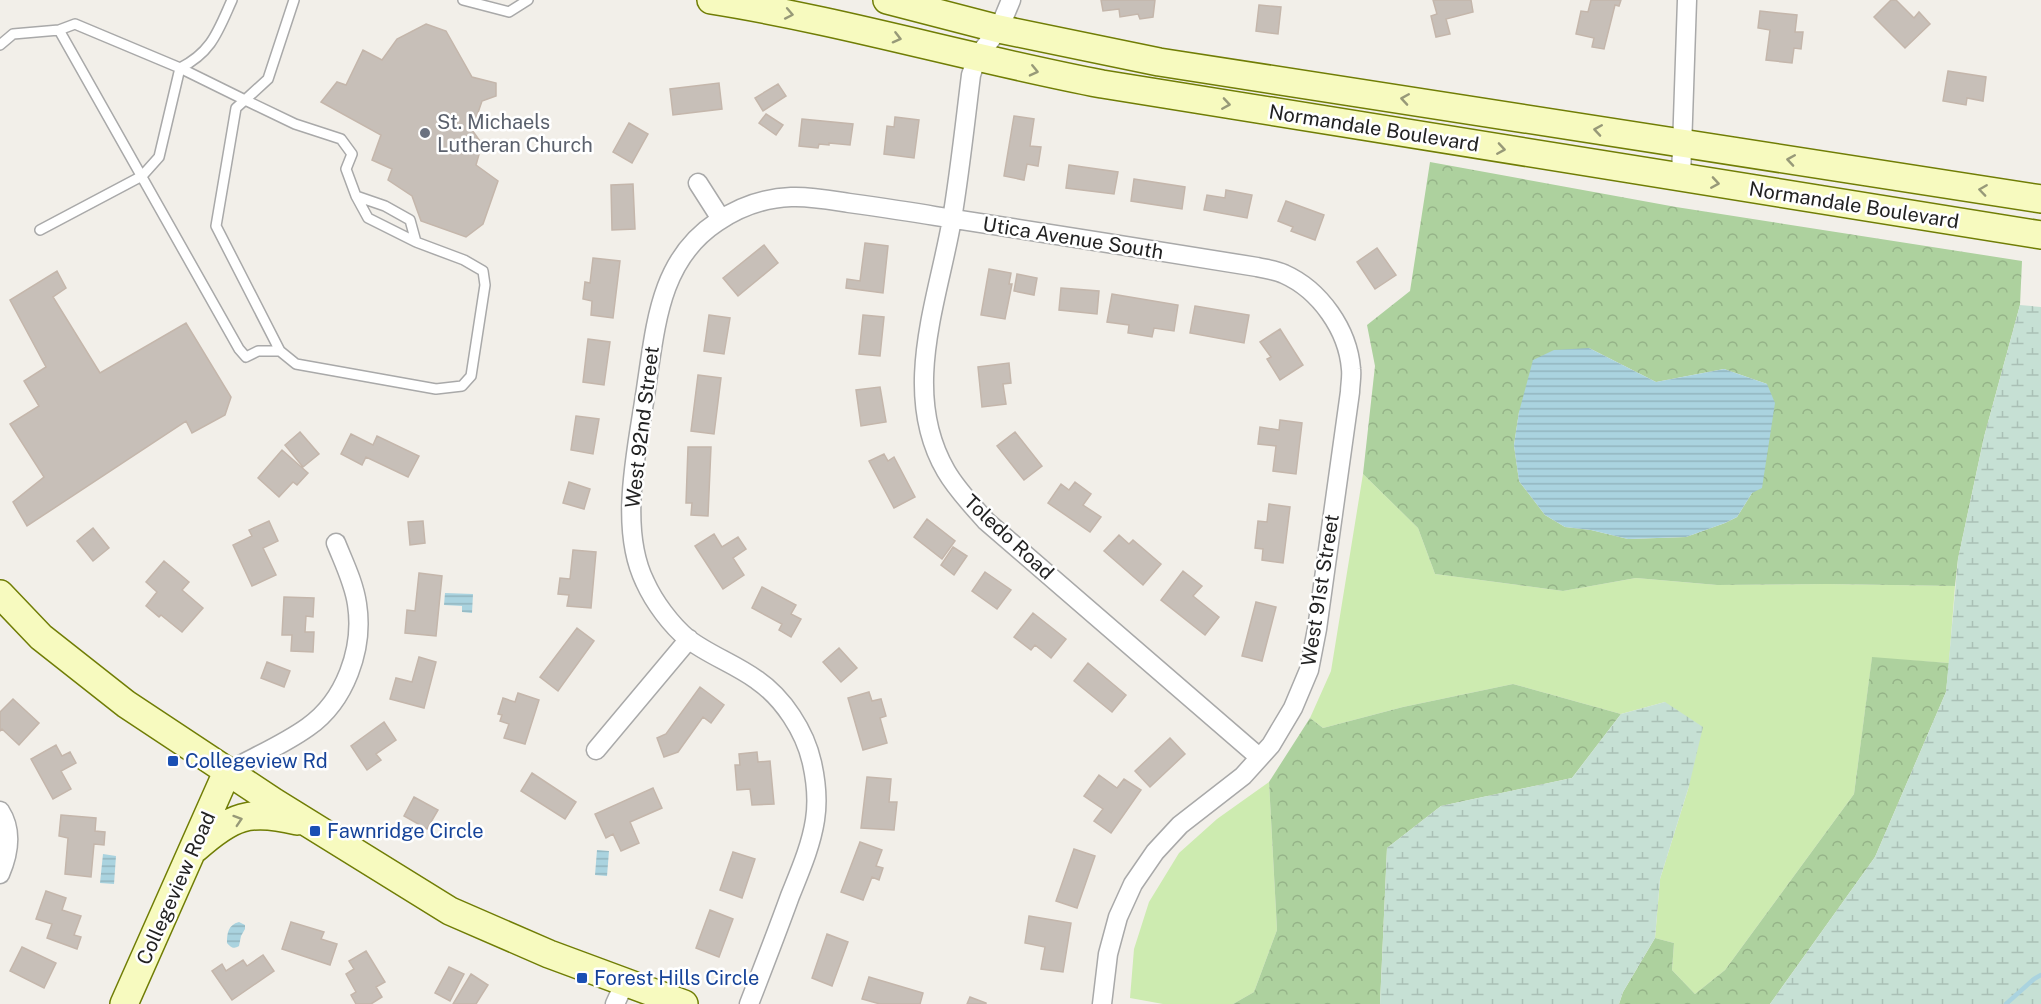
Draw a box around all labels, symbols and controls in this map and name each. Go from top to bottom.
one-way arrow [784,7,794,20]
one-way arrow [891,30,901,43]
one-way arrow [1029,63,1039,76]
one-way arrow [1401,94,1410,106]
one-way arrow [1221,98,1231,110]
street label: Normandale Boulevard [1267,100,1481,156]
place label: St. Michaels Lutheran Church [437,110,593,157]
one-way arrow [1593,124,1603,136]
marker: St. Michaels Lutheran Church [418,126,432,140]
one-way arrow [1496,142,1506,155]
one-way arrow [1786,155,1795,167]
one-way arrow [1710,177,1719,189]
street label: Normandale Boulevard [1747,177,1961,233]
one-way arrow [1979,184,1988,196]
street label: Utica Avenue South [981,212,1165,264]
street label: West 92nd Street [620,345,664,509]
street label: Toledo Road [959,489,1059,585]
street label: West 91st Street [1296,512,1344,668]
place label: Collegeview Rd [185,749,328,773]
marker: Collegeview Rd [166,754,180,768]
street label: Collegeview Road [132,808,220,968]
one-way arrow [232,815,243,827]
place label: Fawnridge Circle [327,819,484,843]
marker: Fawnridge Circle [308,824,322,838]
place label: Forest Hills Circle [594,966,759,990]
marker: Forest Hills Circle [575,971,589,985]

